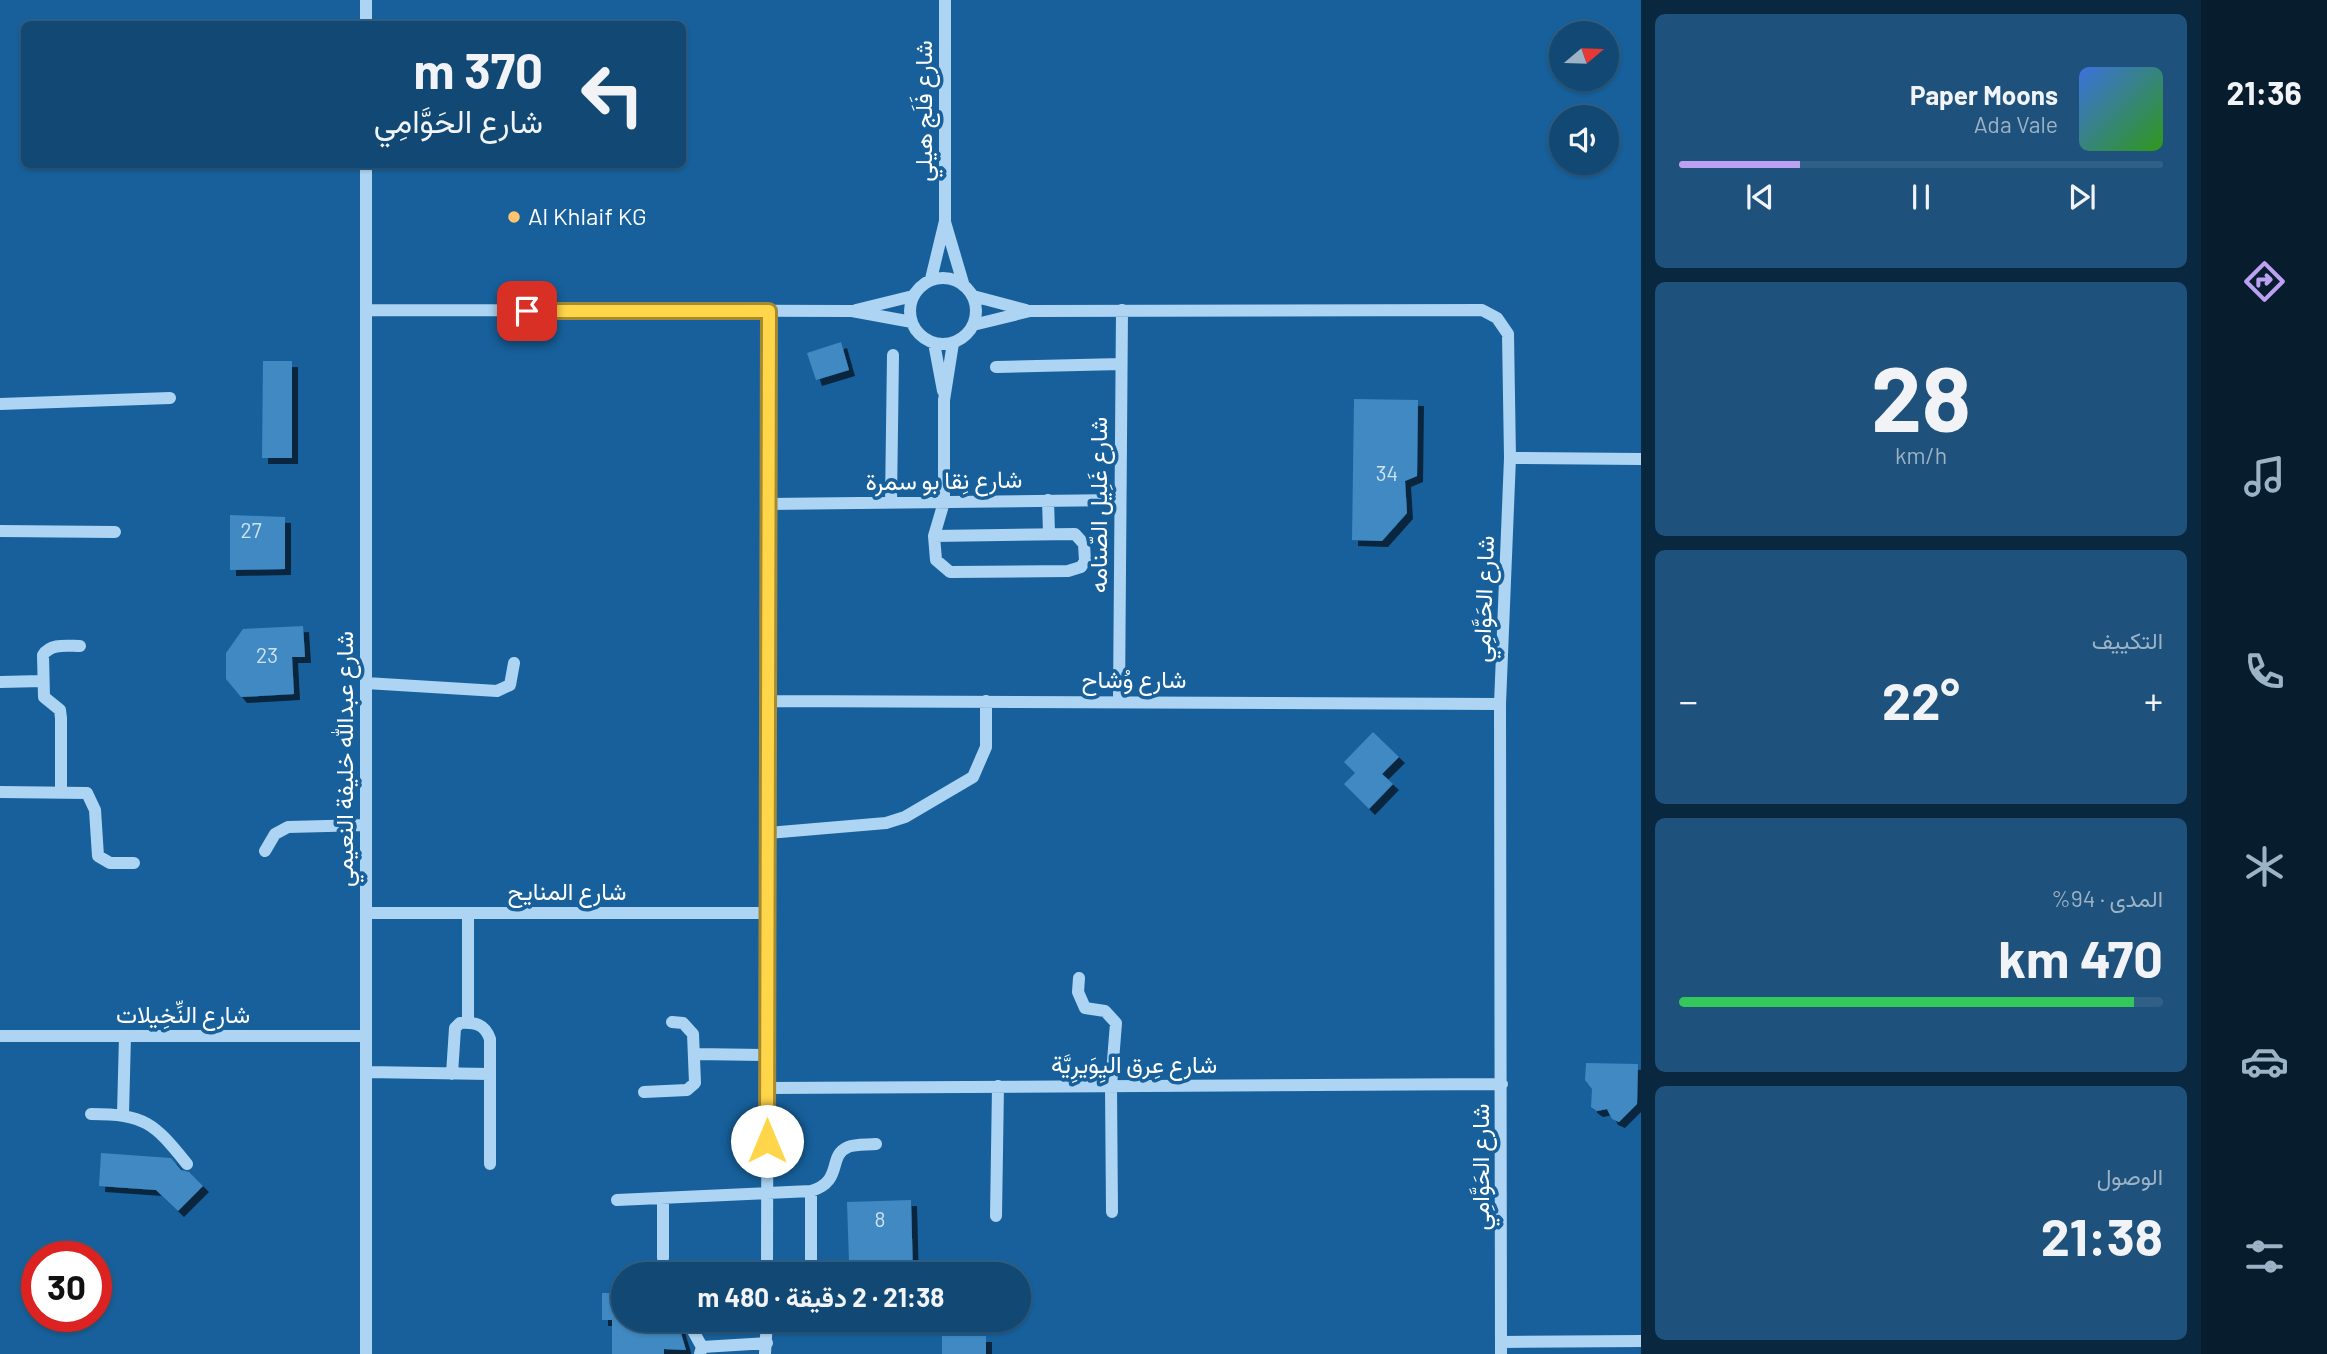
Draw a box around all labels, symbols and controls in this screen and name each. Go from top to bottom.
north arrow [1549,21,1619,91]
map controls [1549,21,1619,175]
text: 370 m [414,40,543,99]
street label: شارع فَلَج هيلي [908,40,943,182]
icon: left [567,49,658,140]
text: 21:36 [2226,73,2302,111]
text: Paper Moons [1910,79,2058,110]
text: شارع الحَوَّامِي [374,101,543,139]
button: sound [1549,105,1619,175]
text: Ada Vale [1974,110,2058,138]
icon: previous [1741,178,1779,216]
icon: pause [1902,178,1940,216]
icon: next [2063,178,2101,216]
place label: Al Khlaif KG [528,201,647,230]
marker: Al Khlaif KG [506,209,522,225]
icon: directions [2240,257,2289,306]
pin [497,281,557,341]
icon: arrive [508,292,546,330]
text: 28 [1871,341,1971,450]
street label: شارع غَلِيل الصّنامه [1083,417,1115,593]
text: km/h [1895,441,1947,469]
icon: music [2240,452,2289,501]
house number: 34 [1376,460,1398,485]
street label: شارع نِقا بو سمرة [865,464,1023,498]
house number: 27 [240,517,262,542]
street label: شارع الحَوَّامِي [1466,535,1505,663]
text: التكييف [2092,626,2163,654]
street label: شارع عبدالله خليفة النعيمي [329,631,364,887]
house number: 23 [256,642,278,667]
icon: phone [2240,647,2289,696]
street label: شارع وُشاح [1082,664,1187,696]
text: 22° [1882,668,1960,730]
text: − [1679,677,1698,723]
text: + [2144,677,2163,723]
icon: climate [2240,842,2289,891]
street label: شارع المنايح [508,876,626,909]
text: المدى · 94% [2051,884,2163,912]
text: 470 km [1998,926,2163,988]
street label: شارع النِّخِيلات [116,999,250,1031]
icon: car [2240,1037,2289,1086]
street label: شارع عِرق اليِوَيرِيَّة [1051,1049,1217,1083]
position arrow [730,1104,804,1178]
street label: شارع الحَوَّامِي [1465,1104,1500,1231]
text: الوصول [2097,1162,2163,1190]
text: 21:38 [2041,1204,2163,1266]
house number: 8 [875,1206,885,1231]
icon: filters [2240,1232,2289,1281]
speed limit sign: 30 [21,1241,112,1332]
text: 21:38 · 2 دقيقة · 480 m [698,1281,944,1312]

